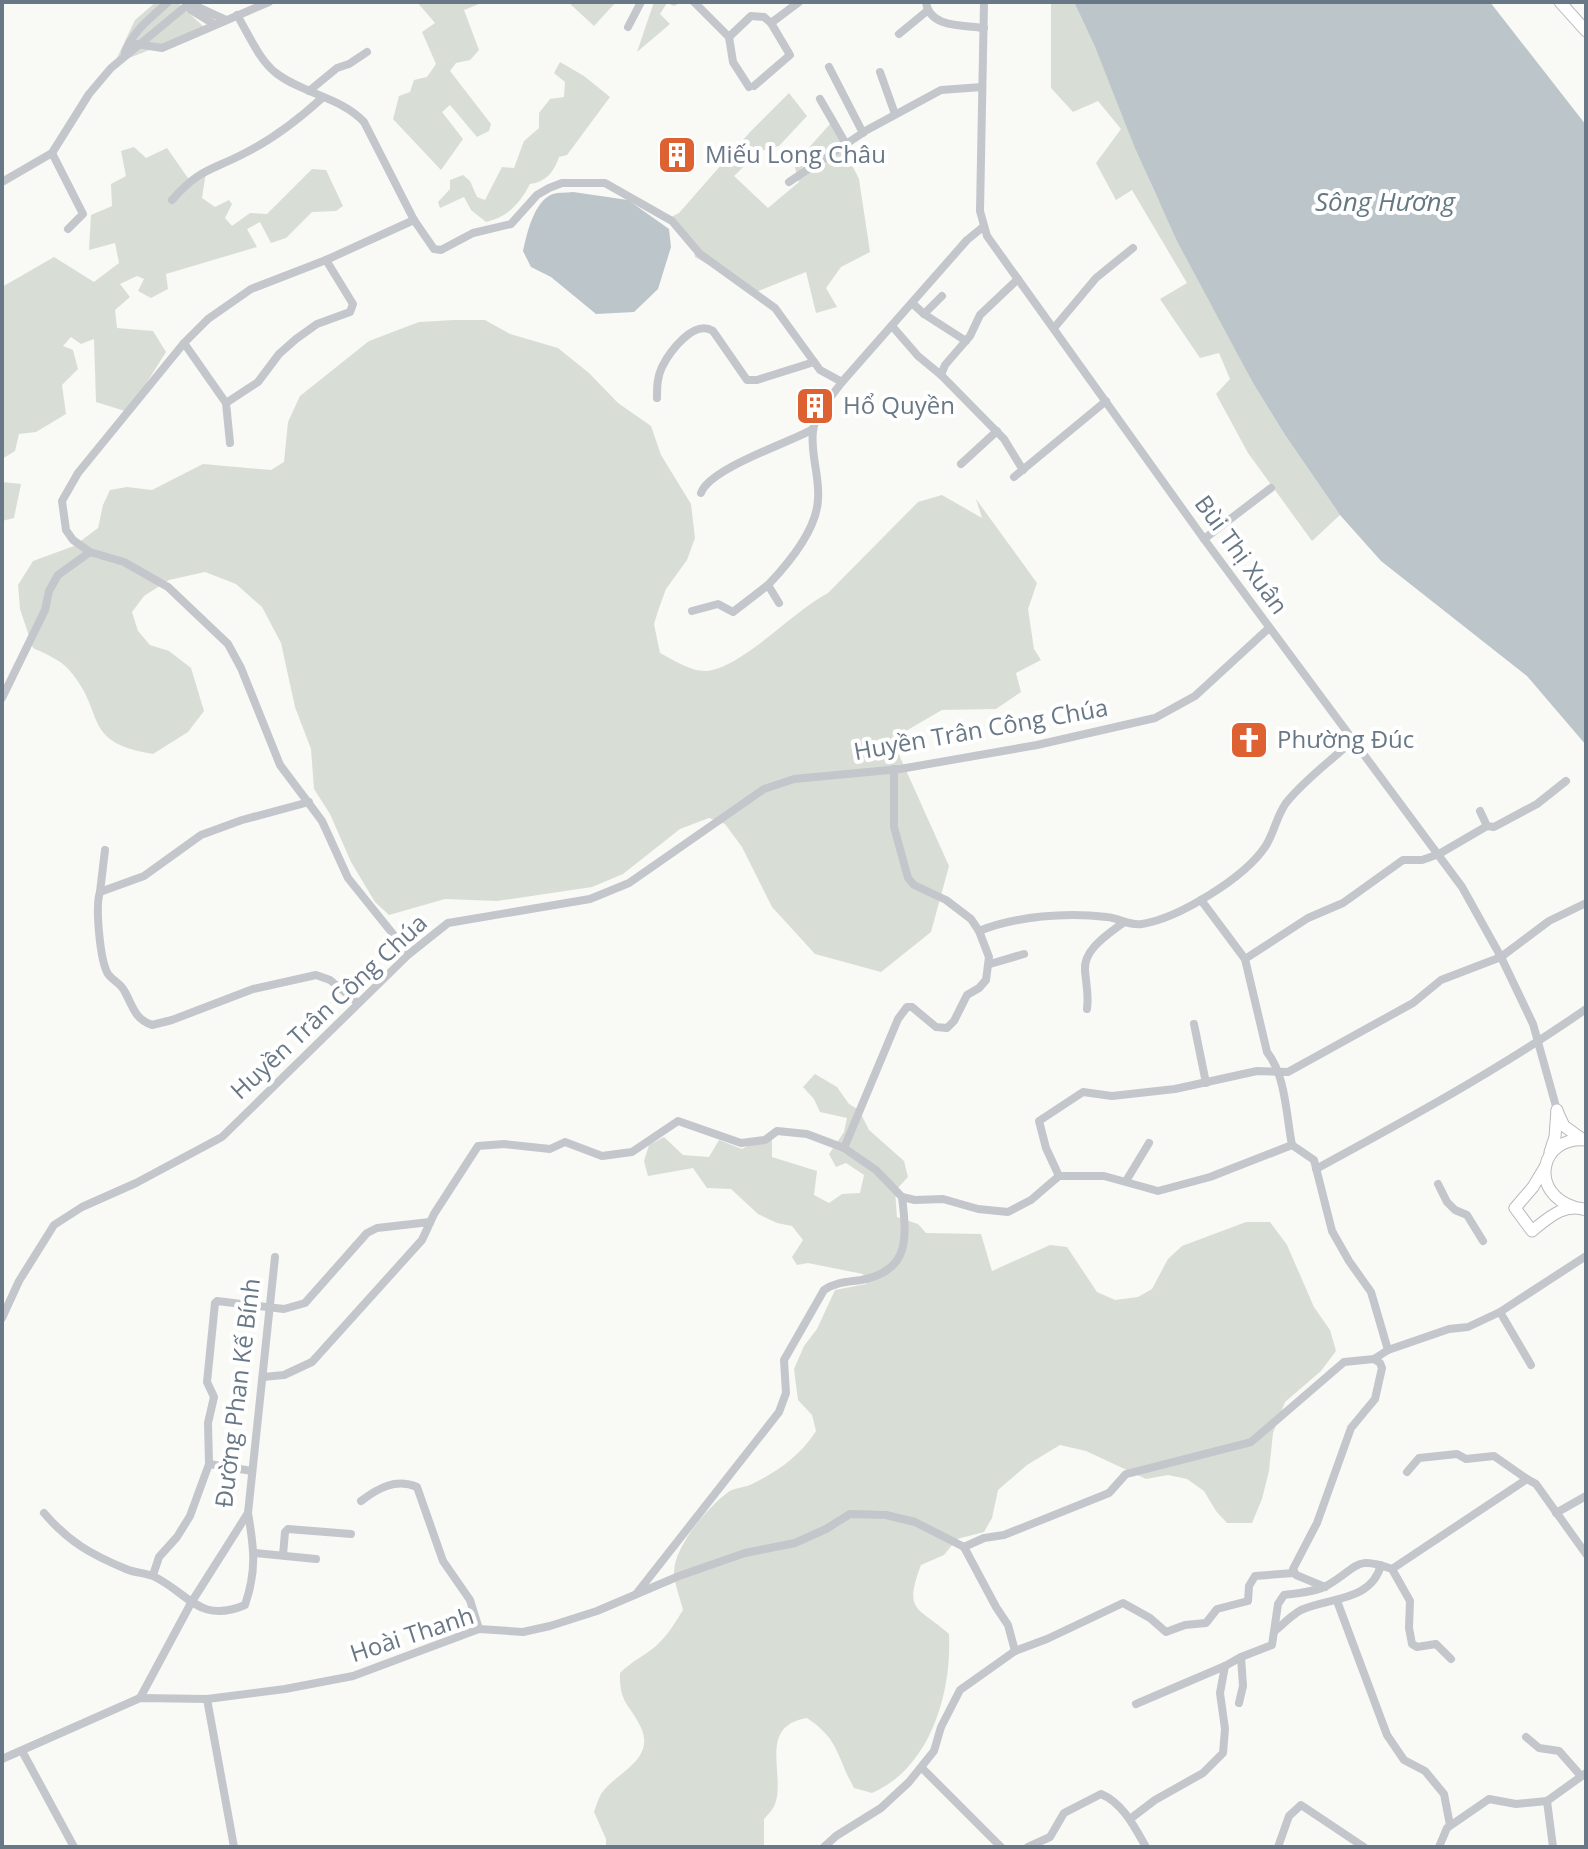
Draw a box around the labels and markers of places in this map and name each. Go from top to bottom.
building icon: Miếu Long Châu [656,134,698,176]
place label: Miếu Long Châu [705,137,886,170]
building icon: Hổ Quyền [794,385,836,427]
place label: Hổ Quyền [843,388,955,421]
church icon: Phường Đúc [1228,719,1270,761]
place label: Phường Đúc [1277,722,1414,755]

